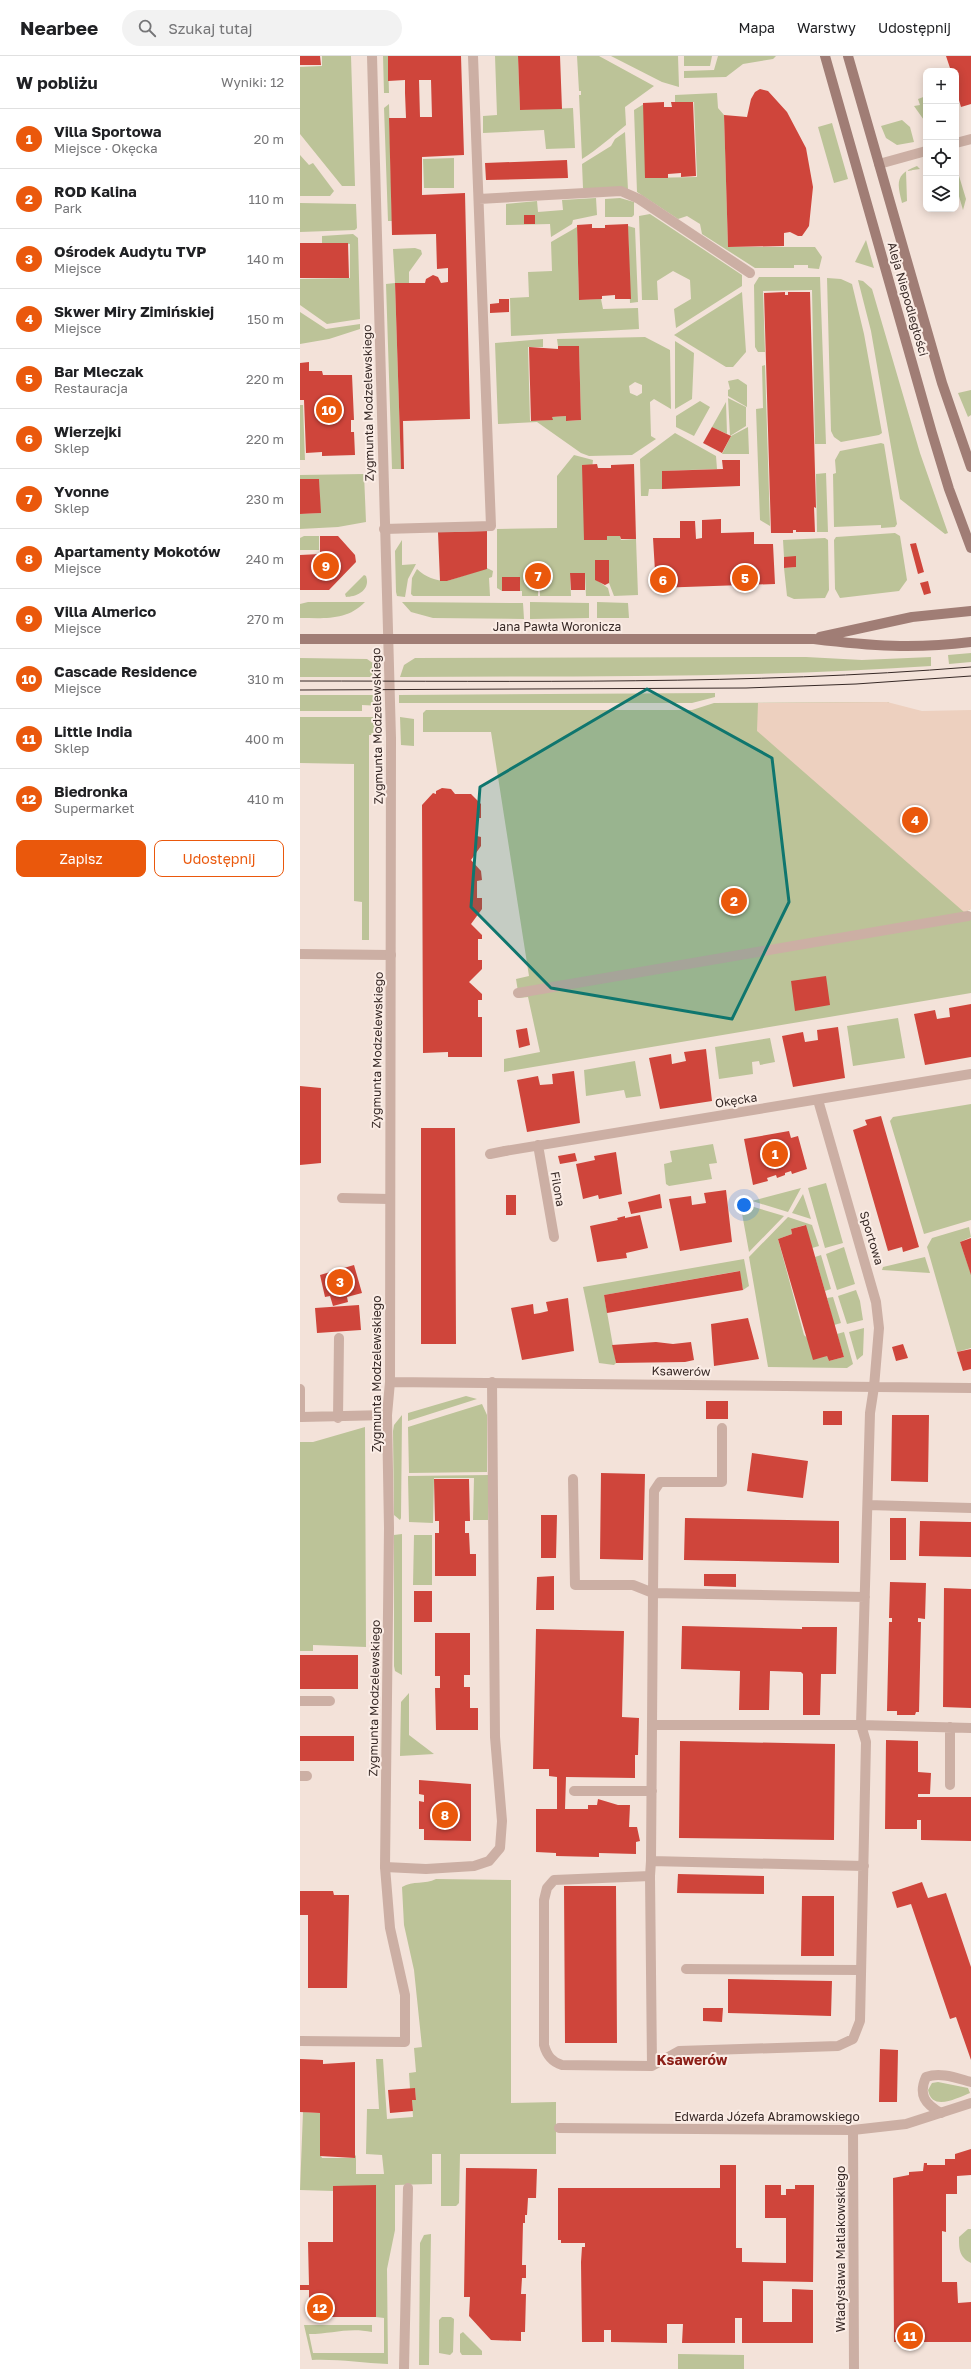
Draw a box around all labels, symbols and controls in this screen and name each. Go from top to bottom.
search box [122,10,402,46]
text: Nearbee [20,16,98,39]
icon: search [136,17,158,39]
text: Szukaj tutaj [168,19,253,37]
text: Mapa [739,19,775,36]
text: Warstwy [797,19,856,36]
text: Udostępnij [878,19,951,36]
map controls [923,68,959,212]
button: + [923,68,959,104]
text: W pobliżu [16,72,98,93]
text: Wyniki: 12 [221,74,284,90]
button: − [923,104,959,140]
text: Villa Sportowa [54,122,161,140]
text: 1 [26,131,32,147]
text: 20 m [254,131,284,147]
text: Miejsce · Okęcka [54,140,158,156]
button: locate [923,140,959,176]
button: layers [923,176,959,212]
text: ROD Kalina [54,182,137,200]
text: 2 [25,191,33,207]
text: 110 m [249,191,284,207]
text: Park [54,200,82,216]
street label: Aleja Niepodległości [885,240,931,358]
text: Ośrodek Audytu TVP [54,242,206,260]
text: 3 [25,251,33,267]
text: 140 m [247,251,284,267]
text: Miejsce [54,260,101,276]
text: Skwer Miry Zimińskiej [54,302,214,320]
text: 4 [25,311,33,327]
text: 150 m [247,311,284,327]
text: Miejsce [54,320,101,336]
street label: Zygmunta Modzelewskiego [359,325,377,481]
text: Bar Mleczak [54,362,144,380]
text: 5 [25,371,33,387]
text: 220 m [246,371,284,387]
text: Restauracja [54,380,128,396]
pin: 10 [316,395,342,425]
text: Wierzejki [54,422,121,440]
text: 6 [25,431,33,447]
text: 220 m [246,431,284,447]
text: Sklep [54,440,89,456]
text: Yvonne [54,482,109,500]
text: 7 [25,491,33,507]
text: 230 m [246,491,284,507]
text: Sklep [54,500,89,516]
text: Apartamenty Mokotów [54,542,220,560]
text: 8 [25,551,33,567]
text: 240 m [246,551,284,567]
pin: 9 [313,551,339,581]
text: Miejsce [54,560,101,576]
pin: 7 [525,561,551,591]
pin: 5 [732,563,758,593]
pin: 6 [650,565,676,595]
text: Villa Almerico [54,602,156,620]
text: 9 [25,611,33,627]
text: 270 m [247,611,284,627]
street label: Jana Pawła Woronicza [493,619,621,634]
text: Miejsce [54,620,101,636]
street label: Zygmunta Modzelewskiego [368,648,386,804]
text: Cascade Residence [54,662,197,680]
text: 10 [21,671,37,687]
text: 310 m [247,671,284,687]
text: Miejsce [54,680,101,696]
text: Little India [54,722,132,740]
text: 11 [22,731,36,747]
text: 400 m [245,731,284,747]
text: Sklep [54,740,89,756]
text: Biedronka [54,782,128,800]
text: 12 [22,791,36,807]
text: 410 m [247,791,284,807]
text: Supermarket [54,800,135,816]
pin: 4 [902,805,928,835]
button: Zapisz [16,840,146,877]
button: Udostępnij [154,840,284,877]
pin: 2 [721,886,747,916]
street label: Zygmunta Modzelewskiego [368,972,386,1128]
street label: Okęcka [714,1089,758,1111]
pin: 1 [762,1139,788,1169]
street label: Filona [548,1170,568,1208]
your location [734,1195,754,1215]
street label: Sportowa [857,1209,887,1267]
pin: 3 [327,1267,353,1297]
street label: Zygmunta Modzelewskiego [369,1296,384,1452]
street label: Ksawerów [651,1363,711,1379]
street label: Zygmunta Modzelewskiego [365,1620,383,1776]
pin: 8 [432,1800,458,1830]
district label: Ksawerów [657,2051,728,2068]
street label: Edwarda Józefa Abramowskiego [674,2109,860,2124]
street label: Władysława Matlakowskiego [833,2166,848,2332]
pin: 12 [307,2293,333,2323]
pin: 11 [897,2321,923,2351]

